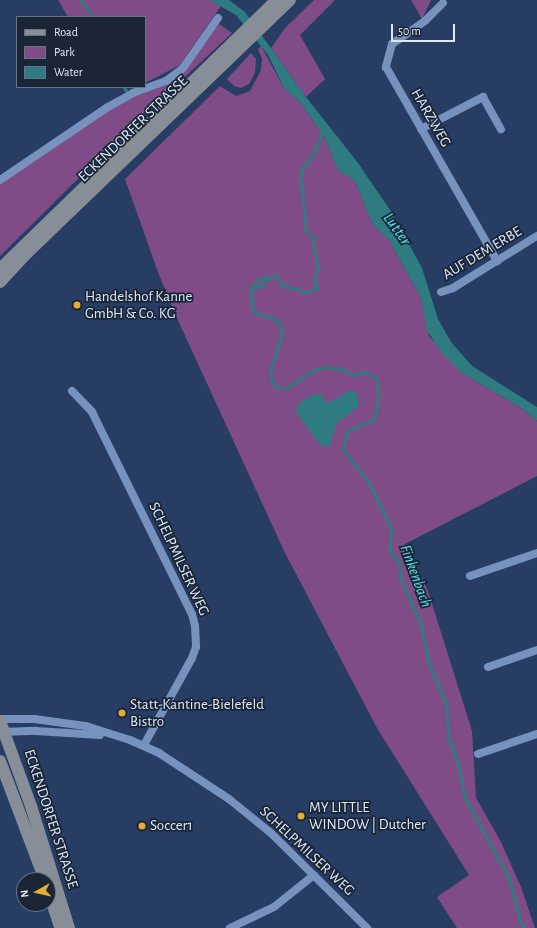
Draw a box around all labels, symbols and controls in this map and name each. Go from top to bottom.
legend [16,16,146,88]
scale bar [393,16,457,42]
text: 50 m [398,25,421,37]
text: Road [54,26,78,38]
text: Park [54,46,75,58]
text: Water [54,66,83,78]
street label: ECKENDORFER STRASSE [75,72,191,186]
street label: HARZWEG [407,86,455,150]
water label: Lutter [379,209,415,249]
street label: AUF DEM ERBE [439,222,525,284]
place label: Handelshof Kanne GmbH & Co. KG [85,287,192,322]
marker: Handelshof Kanne GmbH & Co. KG [72,300,82,310]
street label: SCHELPMILSER WEG [145,499,213,619]
water label: Finkenbach [396,542,436,610]
place label: Statt-Kantine-Bielefeld Bistro [130,695,264,730]
marker: Statt-Kantine-Bielefeld Bistro [117,708,127,718]
street label: ECKENDORFER STRASSE [20,747,82,891]
place label: MY LITTLE WINDOW | Dutcher [309,798,426,833]
street label: SCHELPMILSER WEG [256,802,358,900]
marker: MY LITTLE WINDOW | Dutcher [296,811,306,821]
place label: Soccer1 [150,817,193,835]
marker: Soccer1 [137,821,147,831]
north arrow [16,872,56,912]
text: N [19,889,31,898]

